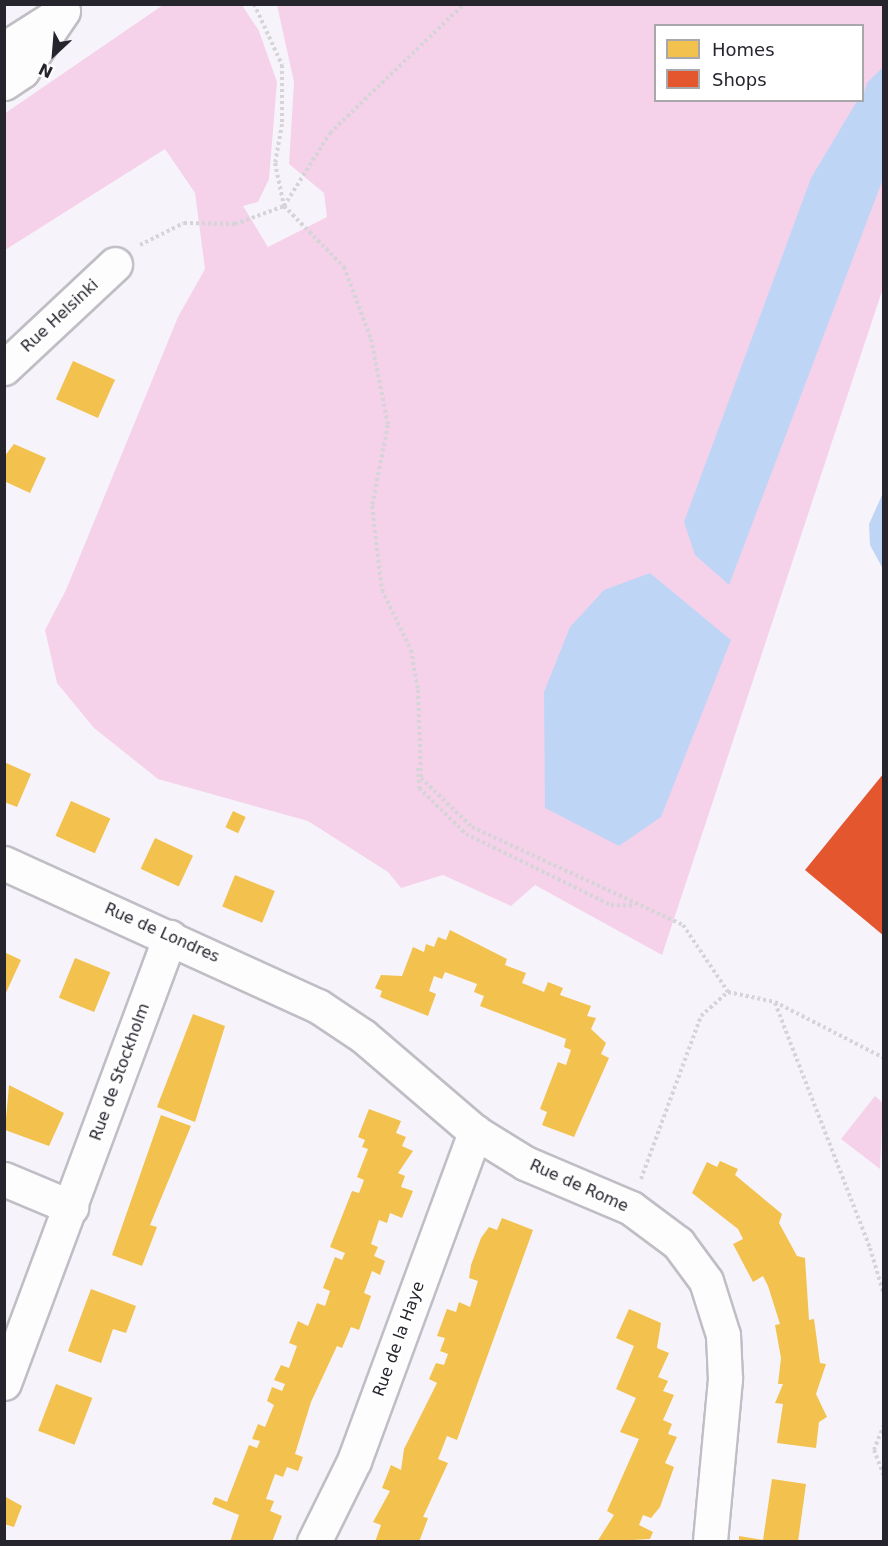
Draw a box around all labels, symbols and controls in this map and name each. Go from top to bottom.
north arrow [24,24,84,84]
legend [654,24,864,102]
text: Homes [712,39,775,60]
text: N [36,59,56,82]
text: Shops [712,69,767,90]
street label: Rue Helsinki [17,275,103,357]
street label: Rue de Londres [102,899,222,967]
street label: Rue de Stockholm [86,1001,154,1143]
street label: Rue de Rome [527,1156,631,1216]
street label: Rue de la Haye [369,1279,429,1399]

